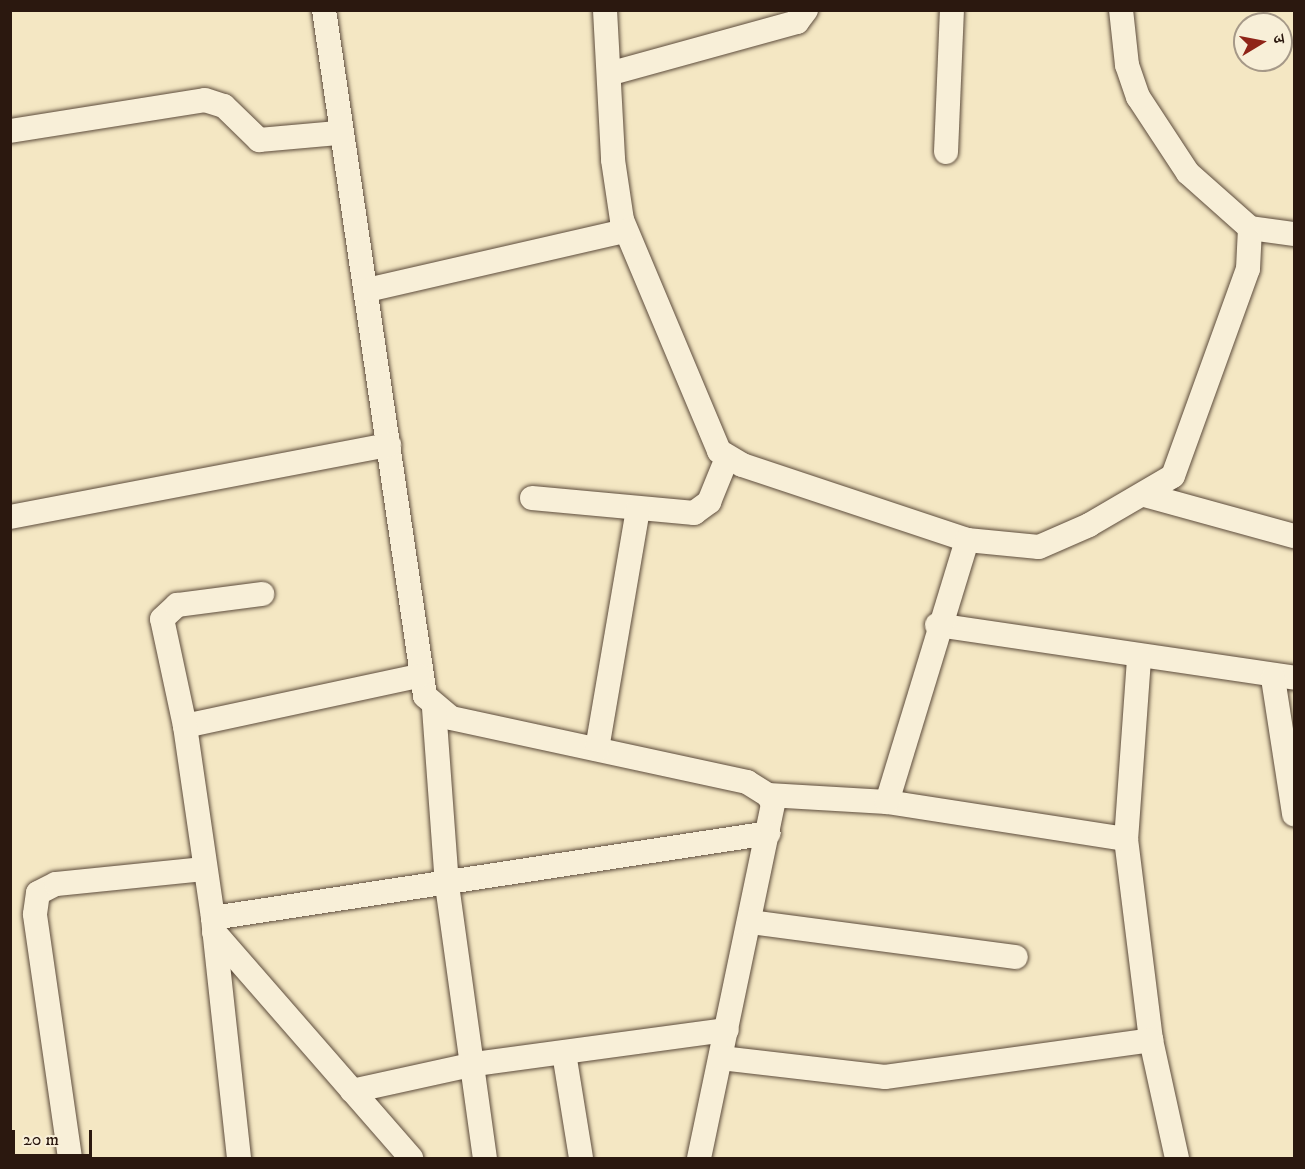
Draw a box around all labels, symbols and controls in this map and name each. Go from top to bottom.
north arrow [1233,12,1293,72]
text: उ [1268,33,1289,45]
scale bar [15,1118,94,1156]
text: 20 m [23,1129,59,1151]

